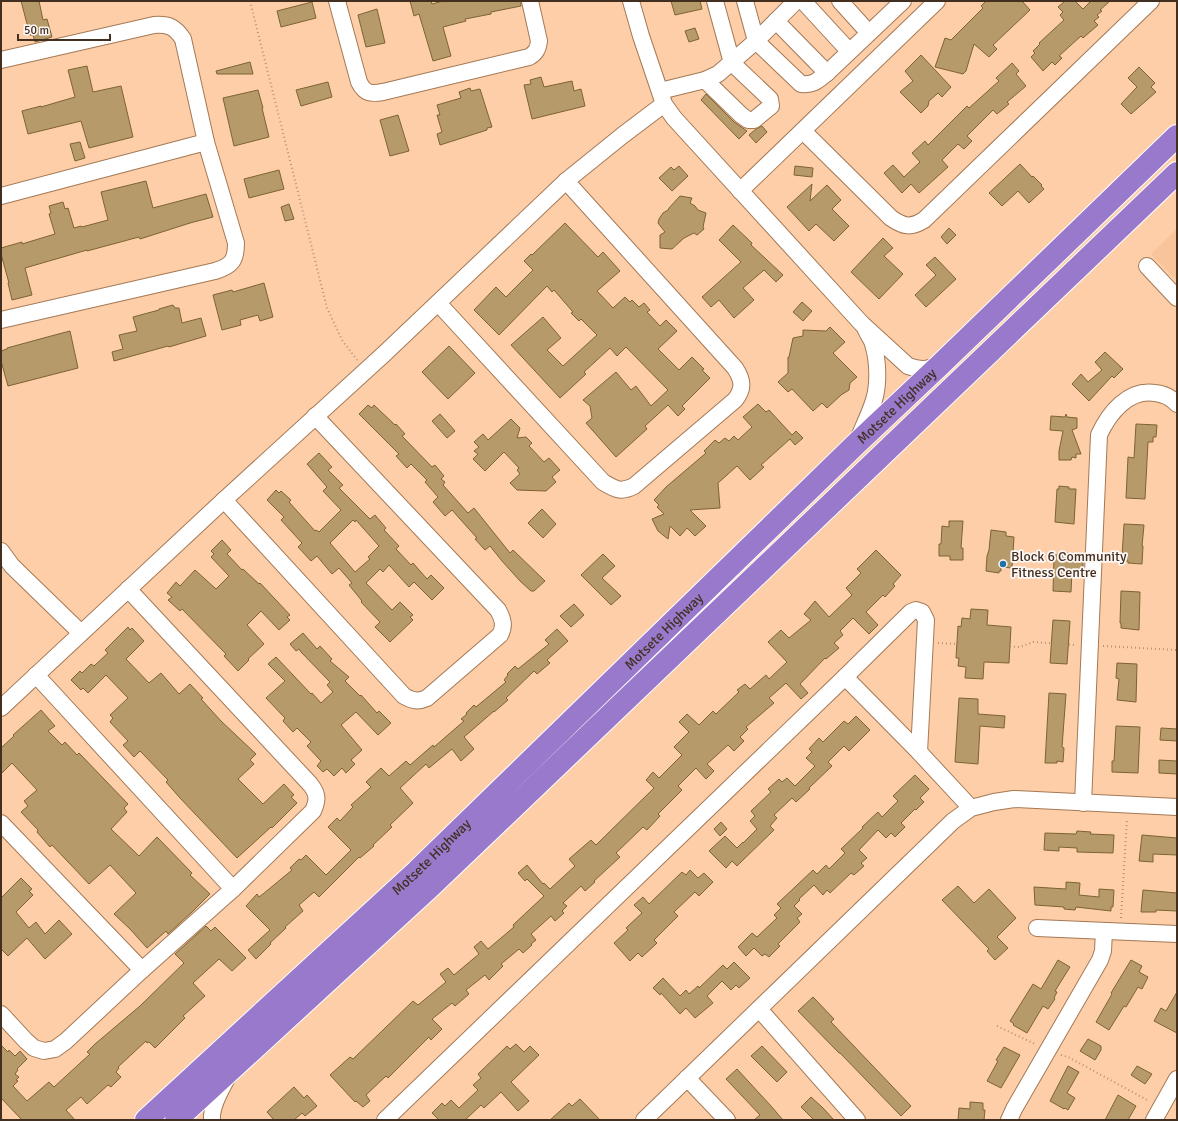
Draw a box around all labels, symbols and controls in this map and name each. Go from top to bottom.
scale bar [18,16,110,42]
text: 50 m [24,23,49,38]
street label: Motsete Highway [854,365,940,448]
place label: Block 6 Community Fitness Centre [1011,548,1127,581]
marker: Block 6 Community Fitness Centre [998,559,1008,569]
street label: Motsete Highway [621,589,707,674]
street label: Motsete Highway [388,815,475,899]

